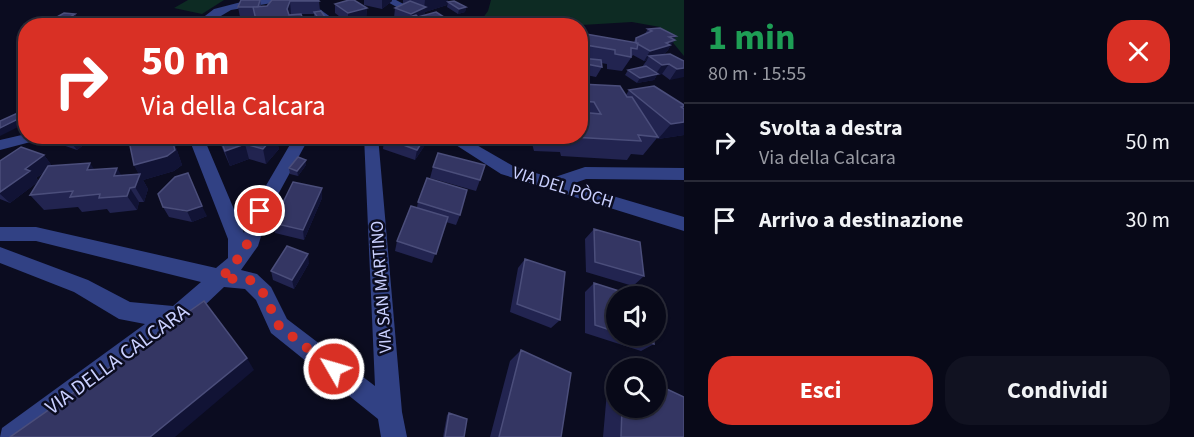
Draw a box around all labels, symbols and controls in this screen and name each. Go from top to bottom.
text: 1 min [708,12,796,63]
button: close [1107,20,1170,83]
text: 50 m [141,31,230,91]
icon: right [42,42,120,120]
text: 80 m · 15:55 [708,60,806,88]
text: Via della Calcara [141,87,326,126]
text: Svolta a destra [759,112,903,144]
icon: right [708,126,741,159]
text: 50 m [1125,126,1170,158]
text: Via della Calcara [759,144,896,172]
street label: VIA DEL PÒCH [509,160,616,215]
pin [234,185,285,236]
icon: arrive [243,194,276,227]
icon: arrive [708,204,741,237]
text: Arrivo a destinazione [759,204,964,236]
text: 30 m [1125,204,1170,236]
street label: VIA SAN MARTINO [364,220,399,354]
map controls [606,286,666,418]
button: sound [606,286,666,346]
street label: VIA DELLA CALCARA [39,296,196,422]
position arrow [302,337,366,401]
button: Esci [708,356,933,425]
button: Condividi [945,356,1170,425]
button: search [606,358,666,418]

